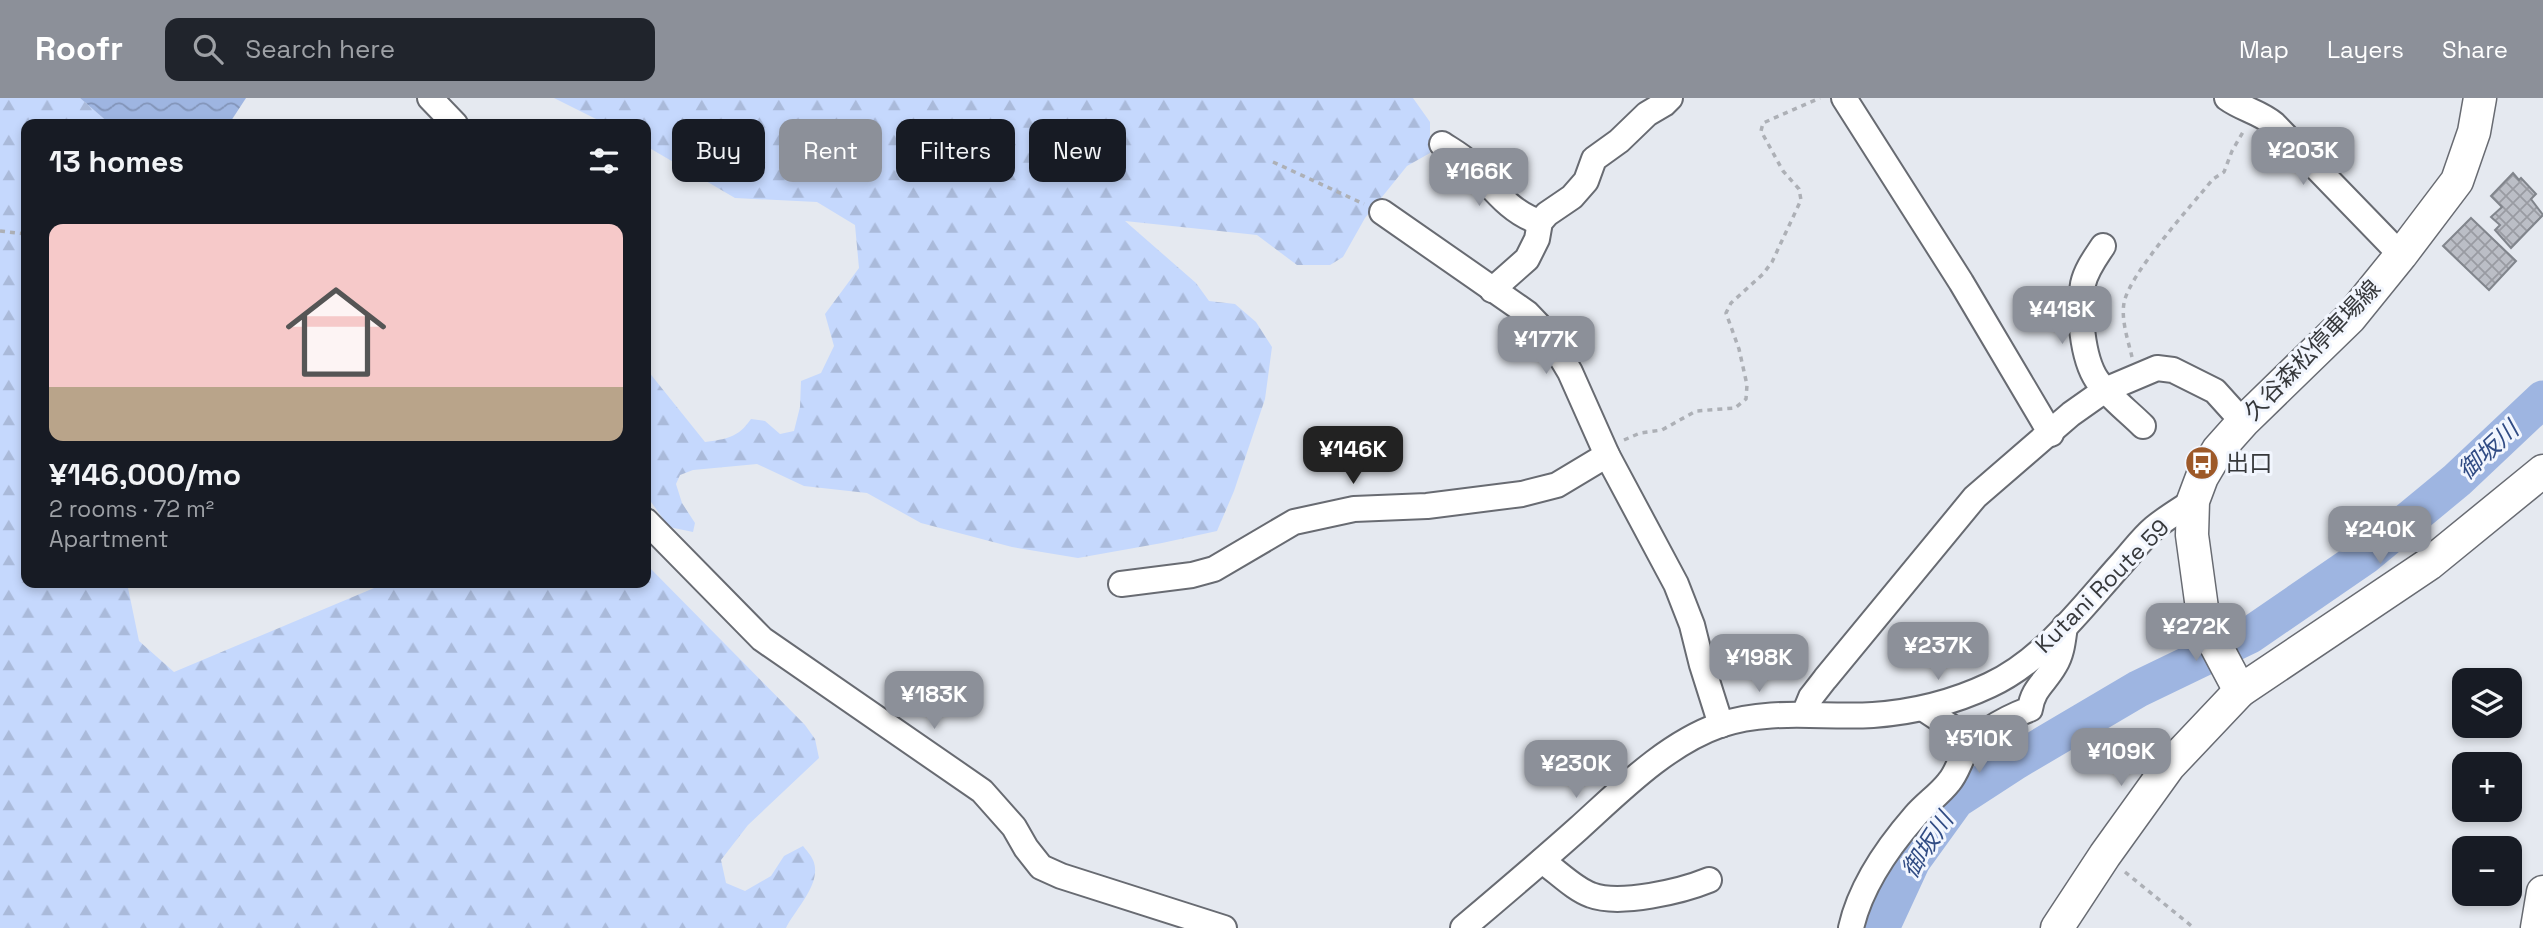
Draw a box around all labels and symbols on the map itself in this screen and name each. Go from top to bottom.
pin: ¥203K [2254,127,2352,187]
pin: ¥166K [1430,148,1528,208]
street label: 久谷森松停車場線 [2237,273,2387,427]
pin: ¥418K [2013,286,2111,346]
pin: ¥177K [1497,316,1595,376]
water label: 御坂川 [2451,412,2527,486]
pin: ¥146K [1304,426,1402,486]
bus stop icon: 出口 [2183,444,2221,482]
place label: 出口 [2226,448,2272,478]
pin: ¥240K [2331,506,2429,566]
street label: Kutani Route 59 [2029,513,2175,659]
pin: ¥272K [2147,603,2245,663]
pin: ¥237K [1889,622,1987,682]
pin: ¥198K [1710,634,1808,694]
pin: ¥183K [885,672,983,731]
pin: ¥510K [1930,716,2028,775]
pin: ¥109K [2072,728,2170,788]
pin: ¥230K [1527,740,1625,800]
water label: 御坂川 [1894,804,1961,884]

